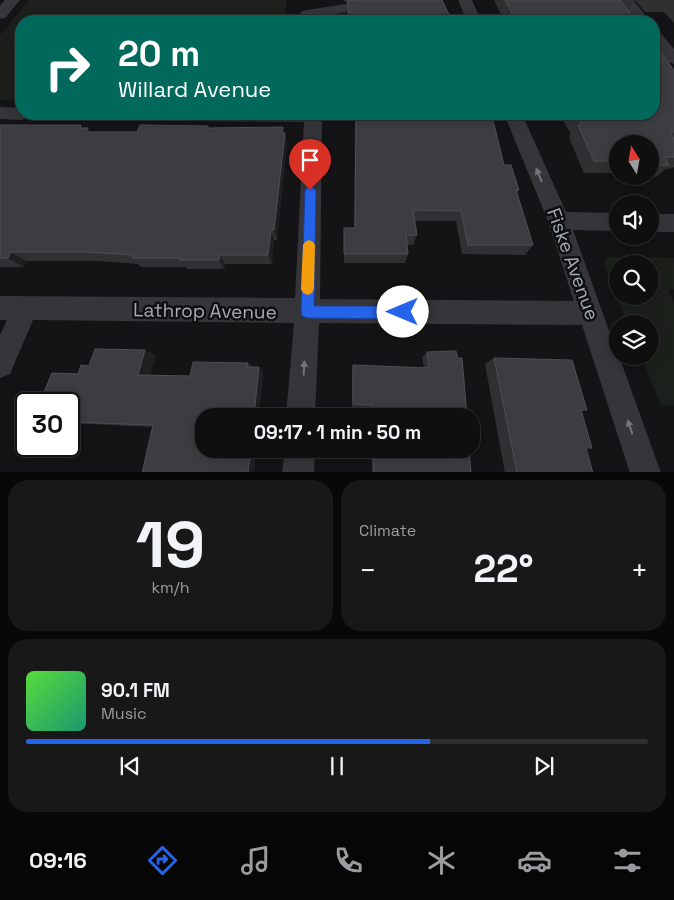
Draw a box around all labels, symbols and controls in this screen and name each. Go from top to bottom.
text: 20 m [118,32,200,76]
icon: right [35,35,100,100]
text: Willard Avenue [118,75,271,103]
north arrow [609,135,659,185]
map controls [609,135,659,365]
pin [289,139,331,190]
icon: arrive [296,146,324,174]
one-way arrow [535,168,543,182]
button: sound [609,195,659,245]
street label: Fiske Avenue [541,204,605,324]
button: search [609,255,659,305]
position arrow [376,285,428,337]
street label: Lathrop Avenue [133,297,277,325]
button: layers [609,315,659,365]
one-way arrow [301,359,309,375]
speed limit sign: 30 [15,392,80,457]
one-way arrow [626,419,633,434]
text: 09:17 · 1 min · 50 m [254,420,421,445]
text: 19 [136,503,205,586]
text: Climate [359,520,416,541]
text: 22° [473,545,534,593]
text: − [359,552,376,588]
text: + [631,552,648,588]
text: km/h [151,577,190,598]
text: 90.1 FM [101,678,170,703]
text: Music [101,703,147,724]
icon: previous [116,752,144,780]
icon: pause [323,752,351,780]
icon: next [530,752,558,780]
icon: directions [145,843,180,878]
icon: music [238,843,273,878]
icon: phone [331,843,366,878]
icon: climate [424,843,459,878]
icon: car [517,843,552,878]
icon: filters [610,843,645,878]
text: 09:16 [29,846,87,874]

